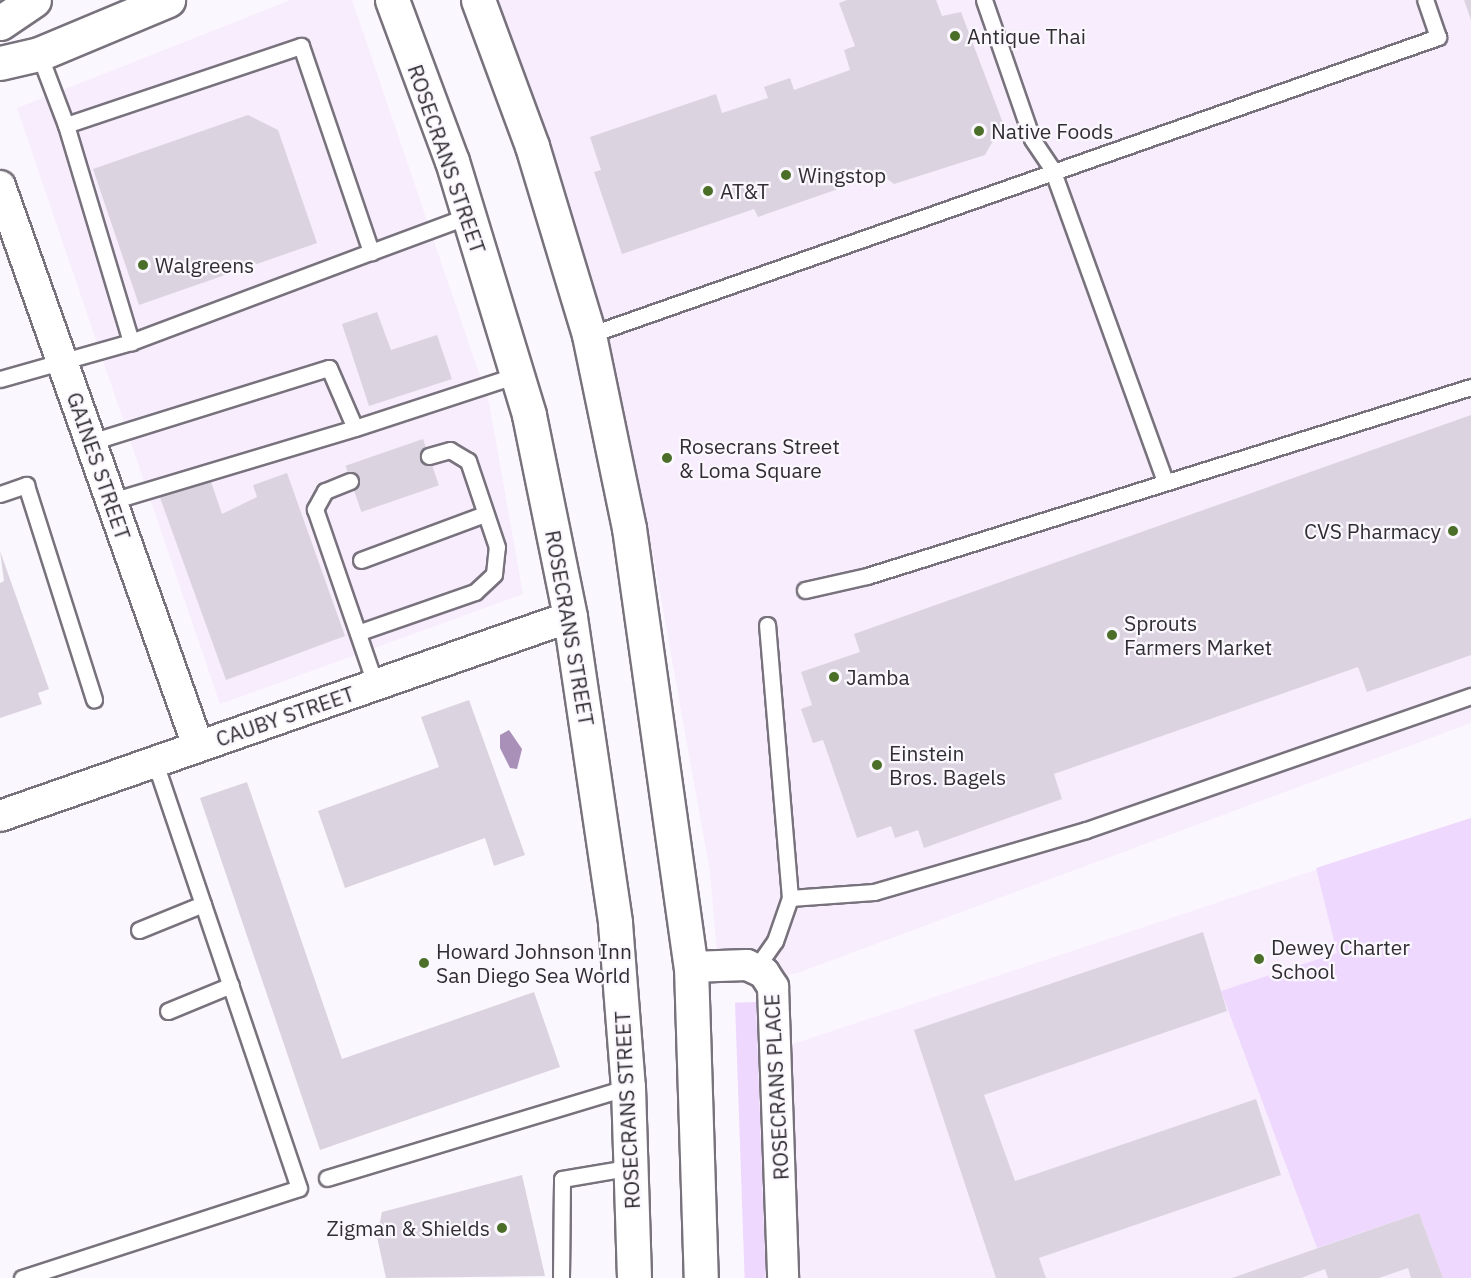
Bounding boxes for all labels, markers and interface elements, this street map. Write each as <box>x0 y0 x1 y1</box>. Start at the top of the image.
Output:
place label: Antique Thai <box>967 23 1086 49</box>
marker: Antique Thai <box>948 29 962 43</box>
street label: ROSECRANS STREET <box>403 61 491 257</box>
place label: Native Foods <box>991 118 1113 144</box>
marker: Native Foods <box>972 124 986 138</box>
place label: Wingstop <box>798 162 886 188</box>
marker: Wingstop <box>779 168 793 182</box>
place label: AT&T <box>720 178 769 204</box>
marker: AT&T <box>701 184 715 198</box>
place label: Walgreens <box>155 252 254 278</box>
marker: Walgreens <box>136 258 150 272</box>
street label: GAINES STREET <box>62 389 136 543</box>
place label: Rosecrans Street & Loma Square <box>679 433 840 483</box>
marker: Rosecrans Street & Loma Square <box>660 451 674 465</box>
place label: CVS Pharmacy <box>1304 518 1441 544</box>
marker: CVS Pharmacy <box>1446 524 1460 538</box>
street label: ROSECRANS STREET <box>540 528 600 728</box>
place label: Sprouts Farmers Market <box>1124 610 1272 660</box>
marker: Sprouts Farmers Market <box>1105 628 1119 642</box>
place label: Jamba <box>846 664 910 690</box>
marker: Jamba <box>827 670 841 684</box>
street label: CAUBY STREET <box>212 681 358 751</box>
place label: Einstein Bros. Bagels <box>889 740 1006 790</box>
marker: Einstein Bros. Bagels <box>870 758 884 772</box>
place label: Dewey Charter School <box>1271 934 1410 984</box>
place label: Howard Johnson Inn San Diego Sea World <box>436 938 632 988</box>
marker: Dewey Charter School <box>1252 952 1266 966</box>
marker: Howard Johnson Inn San Diego Sea World <box>417 956 431 970</box>
street label: ROSECRANS PLACE <box>759 993 793 1181</box>
street label: ROSECRANS STREET <box>609 1010 645 1210</box>
place label: Zigman & Shields <box>326 1215 490 1241</box>
marker: Zigman & Shields <box>495 1221 509 1235</box>

